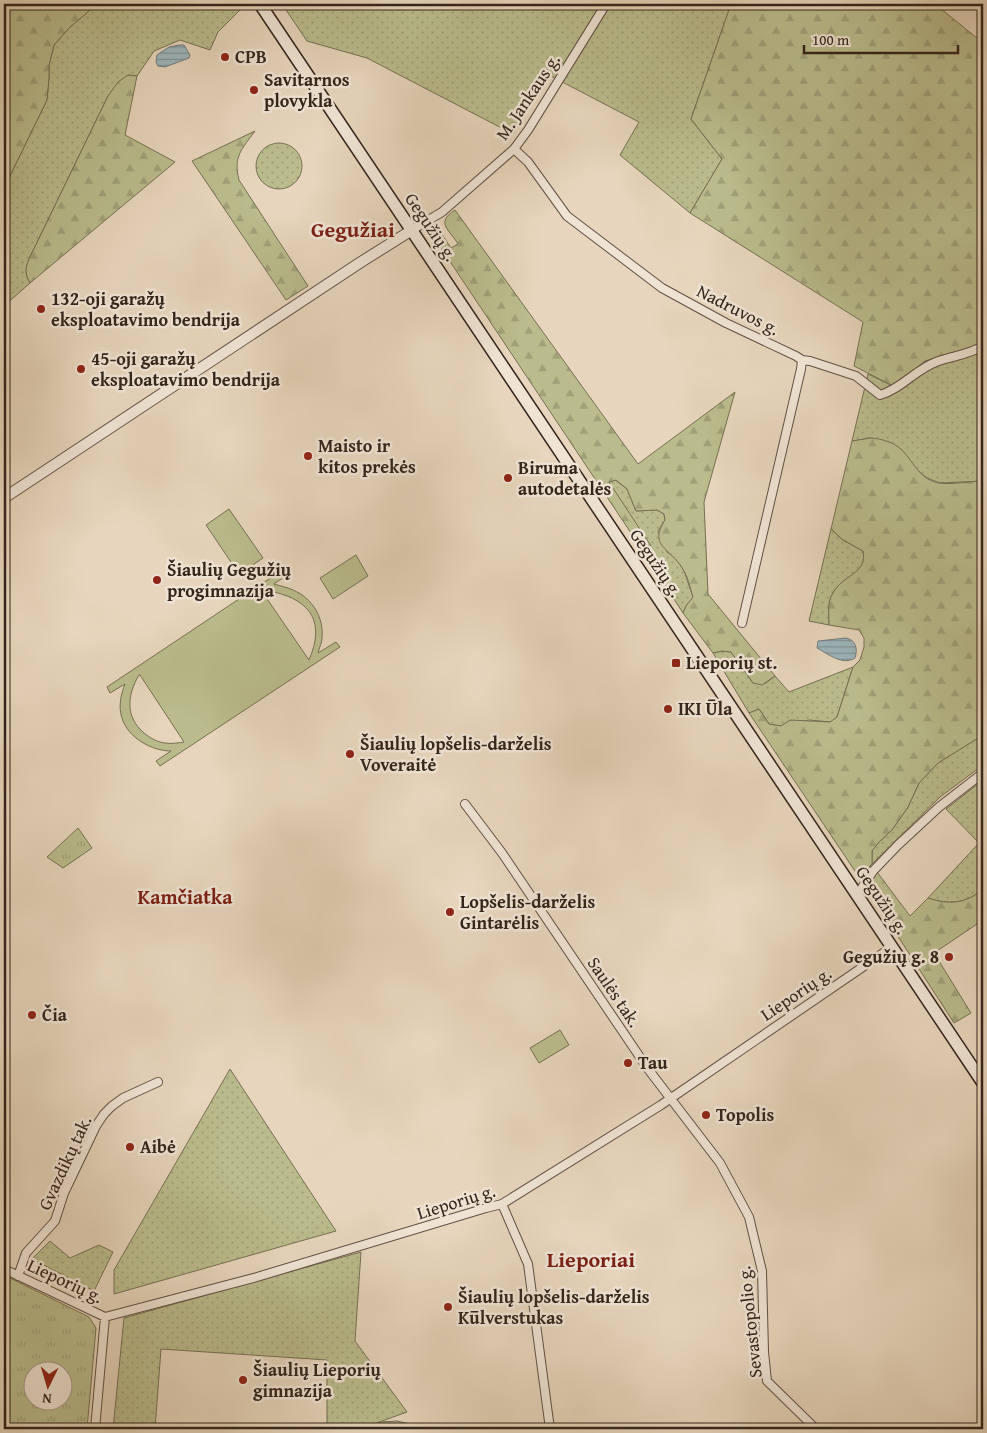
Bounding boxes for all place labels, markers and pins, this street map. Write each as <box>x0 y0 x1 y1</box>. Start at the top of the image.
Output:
place label: CPB <box>235 43 267 70</box>
marker: CPB <box>219 51 231 63</box>
place label: Savitarnos plovykla <box>264 66 350 114</box>
marker: Savitarnos plovykla <box>248 84 260 96</box>
place label: 132-oji garažų eksploatavimo bendrija <box>51 285 241 333</box>
marker: 132-oji garažų eksploatavimo bendrija <box>35 303 47 315</box>
place label: 45-oji garažų eksploatavimo bendrija <box>91 345 281 393</box>
marker: 45-oji garažų eksploatavimo bendrija <box>75 363 87 375</box>
place label: Maisto ir kitos prekės <box>318 432 416 480</box>
marker: Maisto ir kitos prekės <box>302 450 314 462</box>
place label: Biruma autodetalės <box>518 454 612 502</box>
marker: Biruma autodetalės <box>502 472 514 484</box>
place label: Šiaulių Gegužių progimnazija <box>167 556 292 604</box>
marker: Šiaulių Gegužių progimnazija <box>151 574 163 586</box>
place label: Lieporių st. <box>686 649 777 676</box>
marker: Lieporių st. <box>670 657 682 669</box>
place label: IKI Ūla <box>678 695 733 722</box>
marker: IKI Ūla <box>662 703 674 715</box>
place label: Šiaulių lopšelis-darželis Voveraitė <box>360 730 552 778</box>
marker: Šiaulių lopšelis-darželis Voveraitė <box>344 748 356 760</box>
place label: Lopšelis-darželis Gintarėlis <box>460 888 596 936</box>
marker: Lopšelis-darželis Gintarėlis <box>444 906 456 918</box>
place label: Gegužių g. 8 <box>843 943 939 970</box>
marker: Gegužių g. 8 <box>943 951 955 963</box>
place label: Čia <box>42 1001 68 1028</box>
marker: Čia <box>26 1009 38 1021</box>
place label: Tau <box>638 1049 668 1076</box>
marker: Tau <box>622 1057 634 1069</box>
place label: Topolis <box>716 1101 774 1128</box>
marker: Topolis <box>700 1109 712 1121</box>
place label: Aibė <box>140 1133 176 1160</box>
marker: Aibė <box>124 1141 136 1153</box>
place label: Šiaulių lopšelis-darželis Kūlverstukas <box>458 1283 650 1331</box>
marker: Šiaulių lopšelis-darželis Kūlverstukas <box>442 1301 454 1313</box>
place label: Šiaulių Lieporių gimnazija <box>253 1356 381 1404</box>
marker: Šiaulių Lieporių gimnazija <box>237 1374 249 1386</box>

